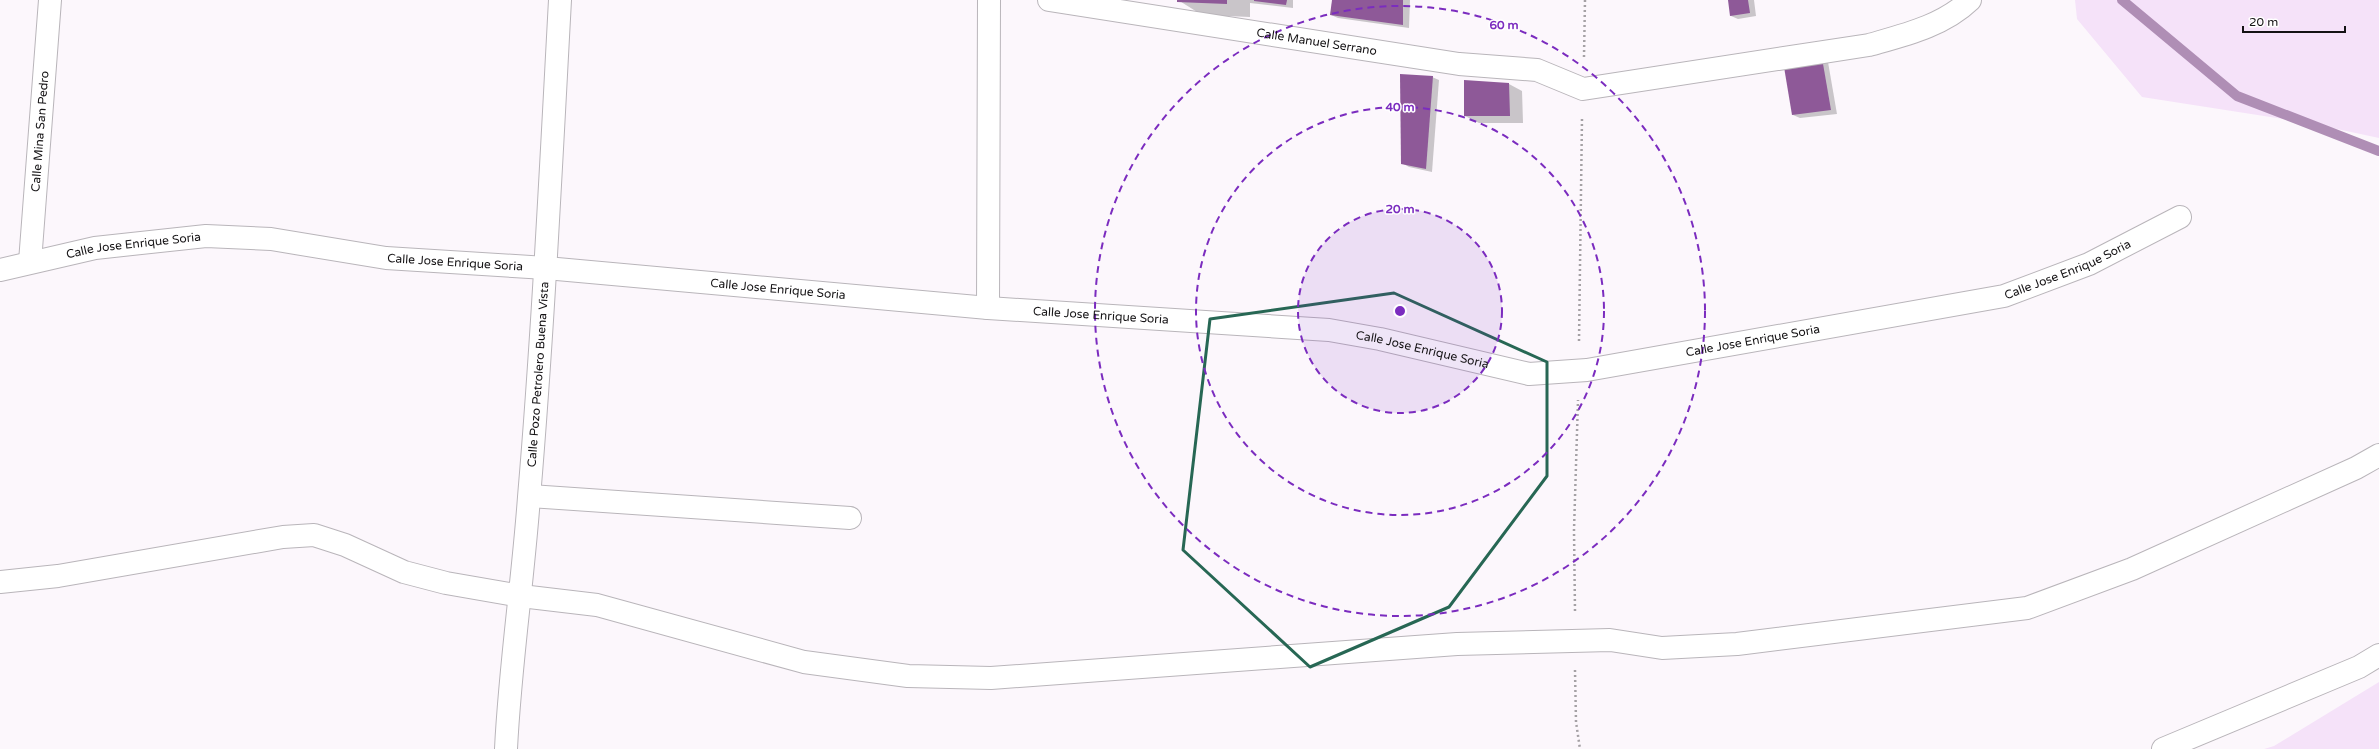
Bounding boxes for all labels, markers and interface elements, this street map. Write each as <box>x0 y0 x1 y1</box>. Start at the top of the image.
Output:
scale bar <box>2243 8 2345 34</box>
text: 20 m <box>2249 15 2278 29</box>
text: 60 m <box>1489 18 1519 32</box>
street label: Calle Manuel Serrano <box>1256 25 1378 58</box>
street label: Calle Mina San Pedro <box>28 70 52 192</box>
text: 40 m <box>1385 100 1415 114</box>
text: 20 m <box>1385 202 1415 216</box>
street label: Calle Jose Enrique Soria <box>65 230 202 261</box>
street label: Calle Jose Enrique Soria <box>2002 237 2133 302</box>
street label: Calle Jose Enrique Soria <box>387 251 523 274</box>
street label: Calle Jose Enrique Soria <box>710 276 846 302</box>
street label: Calle Pozo Petrolero Buena Vista <box>524 281 551 468</box>
street label: Calle Jose Enrique Soria <box>1033 304 1169 327</box>
centre of rings <box>1393 304 1407 318</box>
street label: Calle Jose Enrique Soria <box>1685 322 1821 359</box>
street label: Calle Jose Enrique Soria <box>1355 328 1490 371</box>

